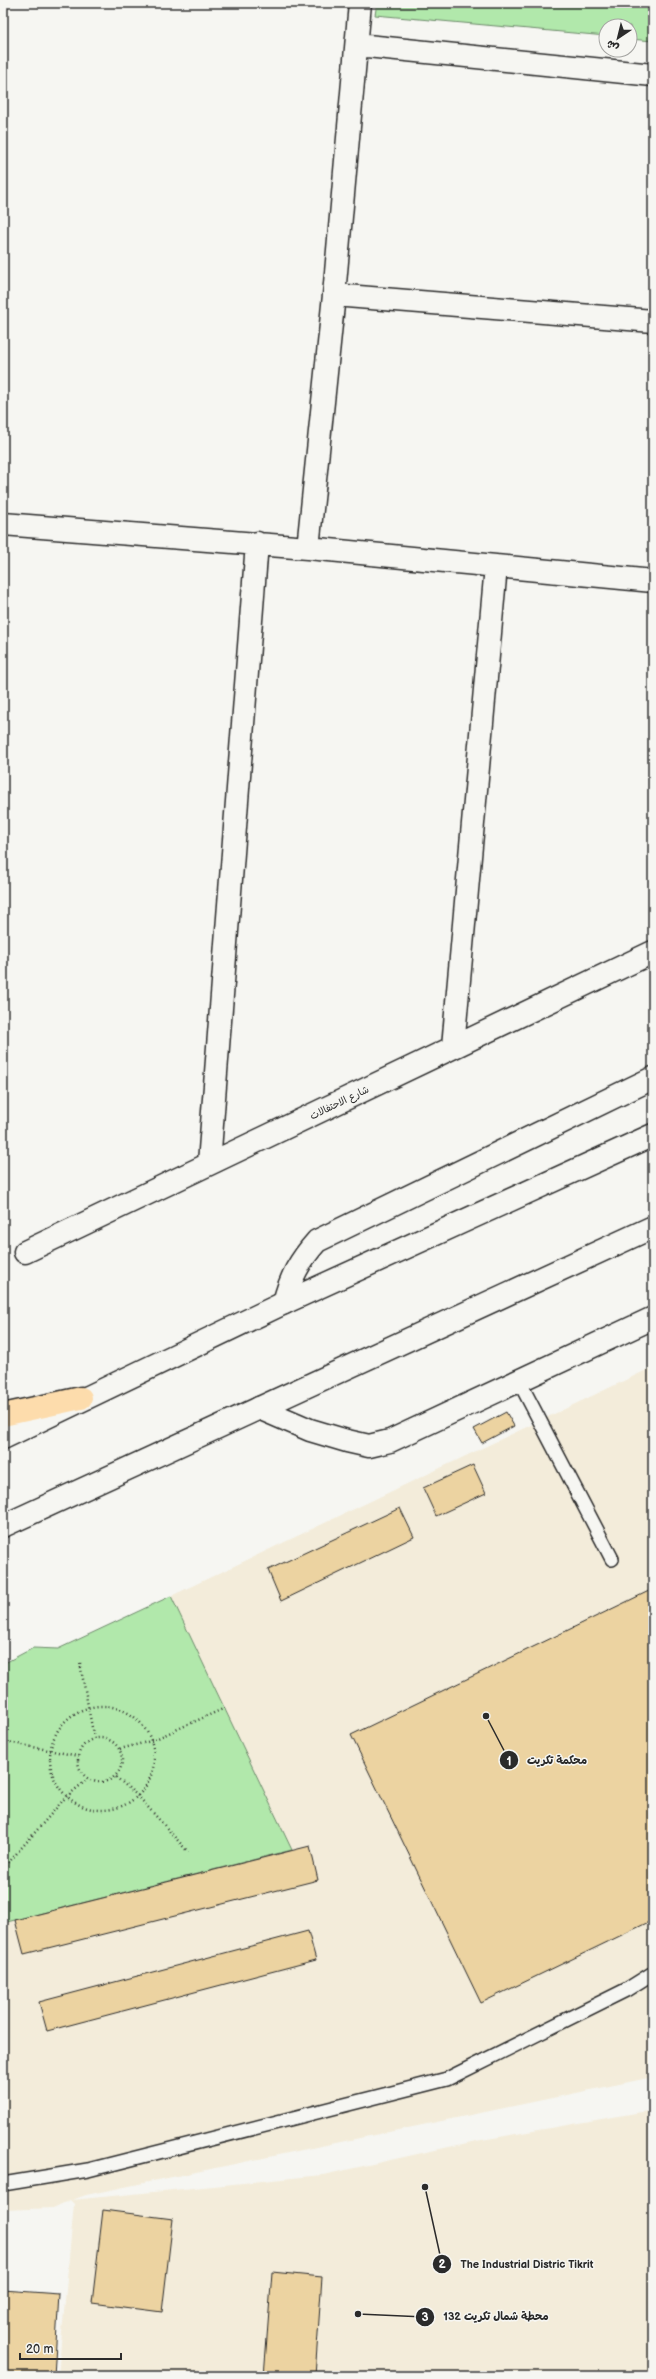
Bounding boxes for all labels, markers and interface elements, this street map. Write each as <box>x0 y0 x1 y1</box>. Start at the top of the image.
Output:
north arrow <box>598 18 638 58</box>
text: ش <box>604 37 621 55</box>
street label: شارع الاحتفالات <box>308 1083 372 1123</box>
callout: محكمة تكريت <box>499 1749 595 1772</box>
text: 1 <box>506 1754 512 1769</box>
text: محكمة تكريت <box>527 1754 587 1767</box>
callout: The Industrial Distric Tikrit <box>432 2252 601 2275</box>
text: 2 <box>438 2257 446 2272</box>
text: The Industrial Distric Tikrit <box>461 2258 594 2271</box>
callout: محطة شمال تكريت 132 <box>415 2305 556 2328</box>
text: 3 <box>421 2310 429 2325</box>
text: محطة شمال تكريت 132 <box>443 2310 549 2323</box>
scale bar <box>20 2335 121 2361</box>
text: 20 m <box>26 2342 53 2357</box>

